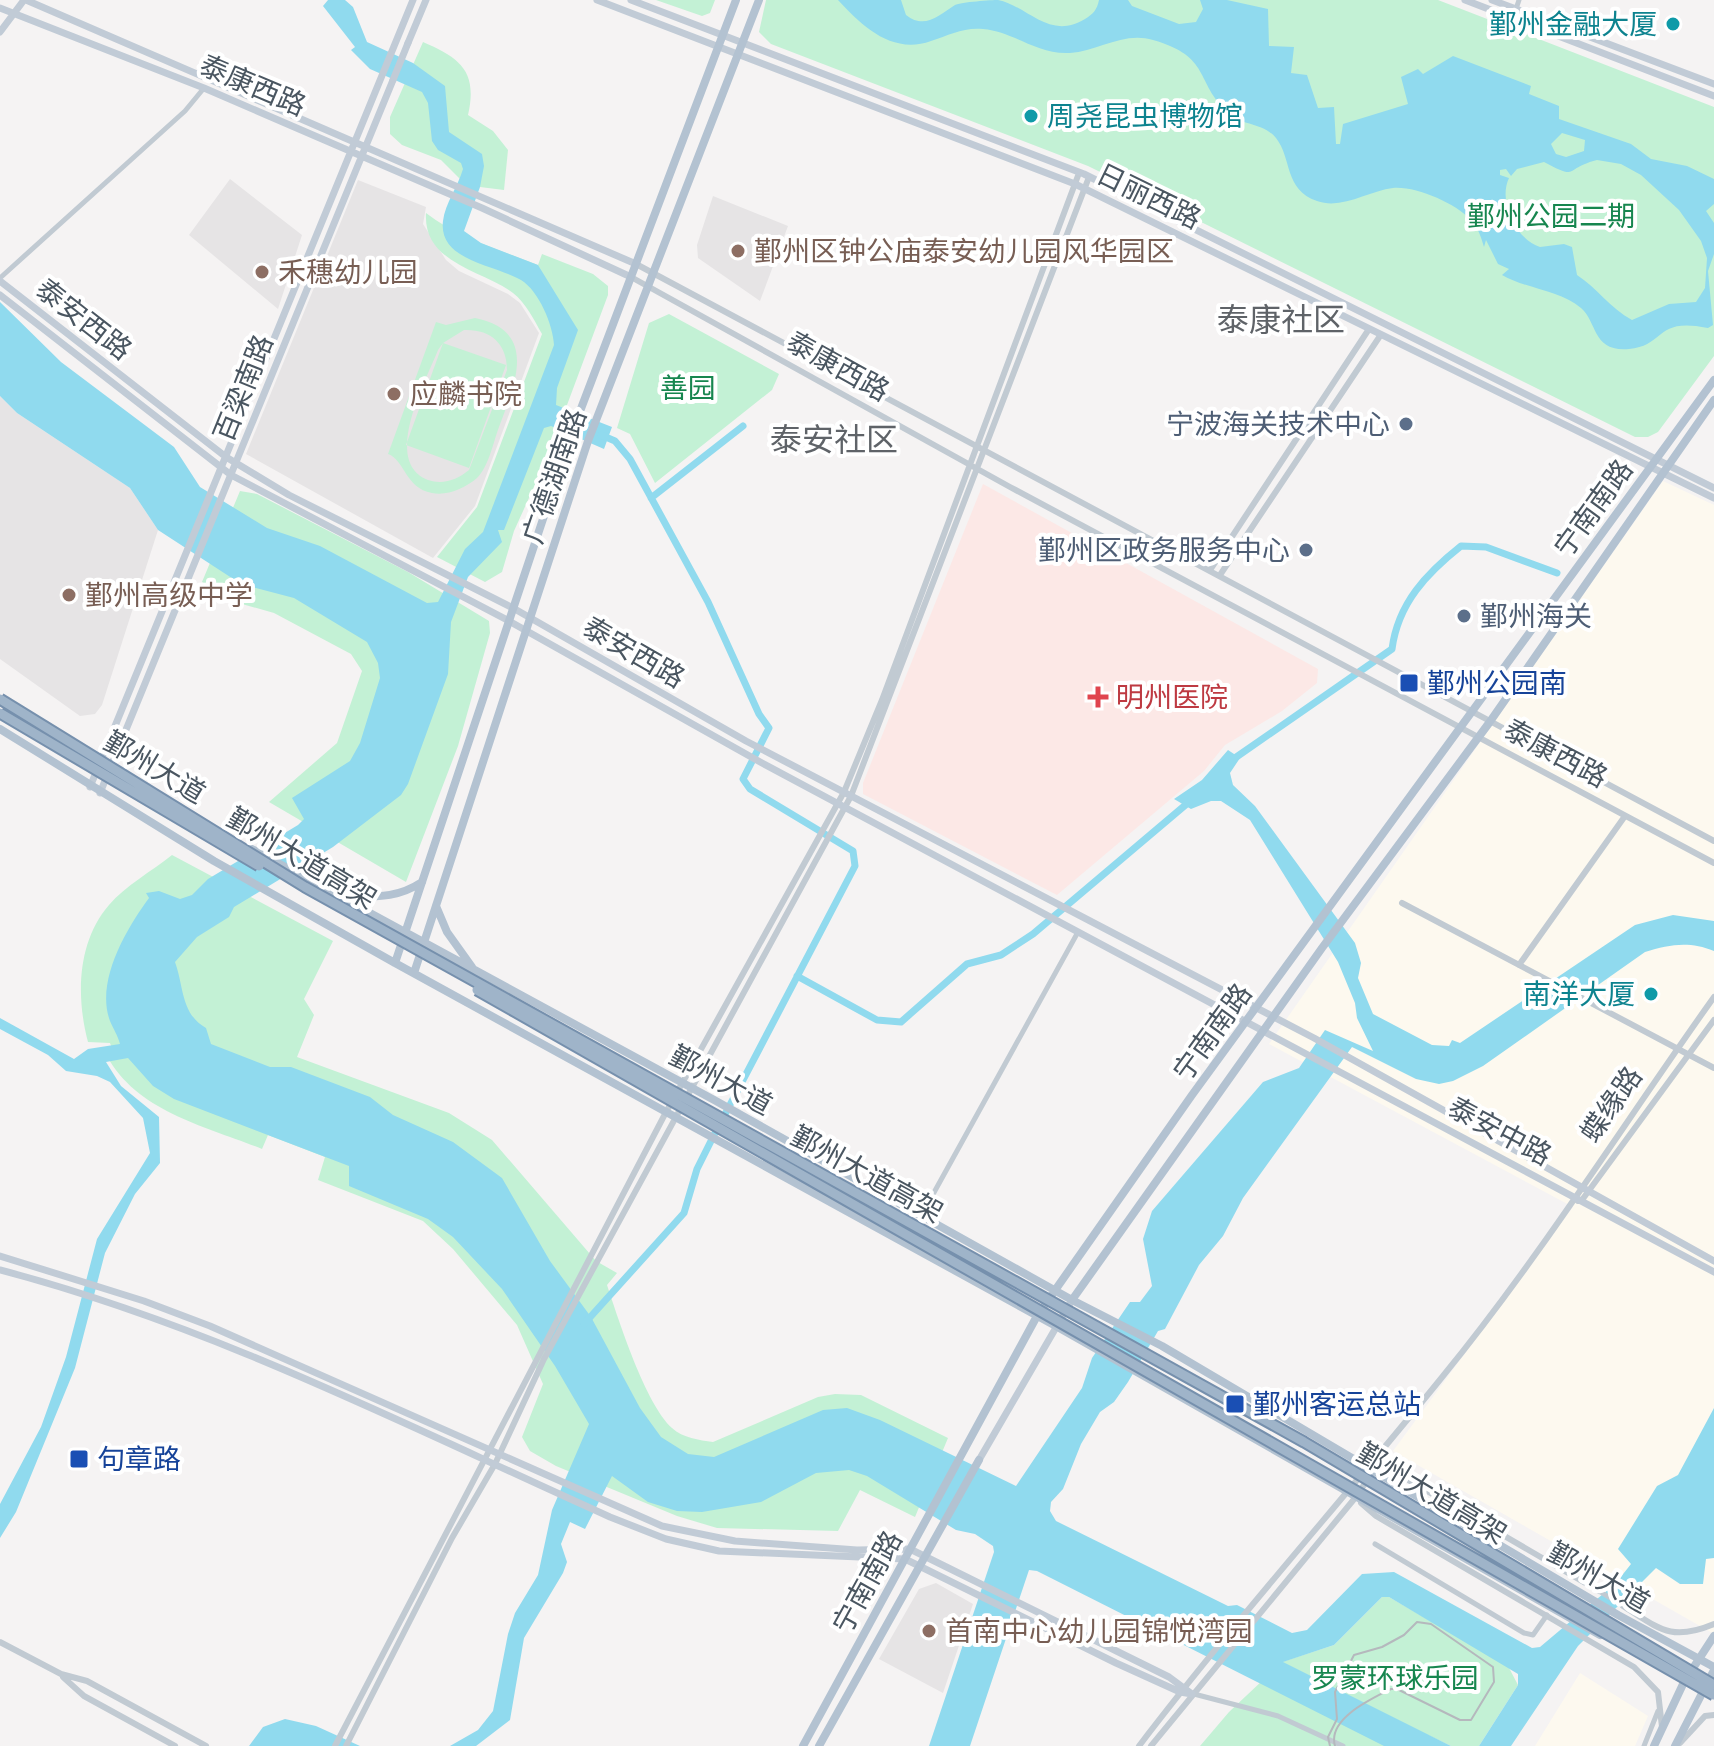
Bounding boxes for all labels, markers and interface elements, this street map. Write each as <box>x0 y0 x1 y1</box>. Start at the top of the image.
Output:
place label: 鄞州金融大厦 <box>1489 9 1657 40</box>
marker: 鄞州金融大厦 <box>1664 15 1682 33</box>
street label: 泰康西路 <box>195 49 310 122</box>
place label: 周尧昆虫博物馆 <box>1047 101 1243 132</box>
marker: 周尧昆虫博物馆 <box>1022 107 1040 125</box>
street label: 日丽西路 <box>1092 158 1206 235</box>
park label: 鄞州公园二期 <box>1467 201 1635 232</box>
place label: 鄞州区钟公庙泰安幼儿园风华园区 <box>754 236 1174 267</box>
marker: 鄞州区钟公庙泰安幼儿园风华园区 <box>729 242 747 260</box>
place label: 禾穗幼儿园 <box>278 257 418 288</box>
marker: 禾穗幼儿园 <box>253 263 271 281</box>
street label: 泰安西路 <box>30 273 137 366</box>
district label: 泰康社区 <box>1217 302 1345 338</box>
street label: 泰康西路 <box>781 326 894 407</box>
street label: 百梁南路 <box>208 330 279 446</box>
park label: 善园 <box>660 373 716 404</box>
place label: 应麟书院 <box>410 379 522 410</box>
marker: 应麟书院 <box>385 385 403 403</box>
street label: 广德湖南路 <box>517 405 592 547</box>
place label: 宁波海关技术中心 <box>1166 409 1390 440</box>
marker: 宁波海关技术中心 <box>1397 415 1415 433</box>
district label: 泰安社区 <box>770 422 898 458</box>
street label: 宁南南路 <box>1548 454 1639 563</box>
place label: 鄞州区政务服务中心 <box>1038 535 1290 566</box>
marker: 鄞州区政务服务中心 <box>1297 541 1315 559</box>
place label: 鄞州高级中学 <box>85 580 253 611</box>
marker: 鄞州高级中学 <box>60 586 78 604</box>
place label: 鄞州海关 <box>1480 601 1592 632</box>
marker: 鄞州海关 <box>1455 607 1473 625</box>
street label: 泰安西路 <box>577 611 690 694</box>
place label: 鄞州公园南 <box>1427 668 1567 699</box>
marker: 鄞州公园南 <box>1398 672 1420 694</box>
place label: 明州医院 <box>1116 682 1228 713</box>
marker: 明州医院 <box>1087 686 1109 708</box>
street label: 泰康西路 <box>1499 713 1612 793</box>
street label: 鄞州大道 <box>99 725 211 810</box>
street label: 鄞州大道高架 <box>222 802 382 915</box>
street label: 宁南南路 <box>1167 978 1258 1087</box>
place label: 南洋大厦 <box>1523 979 1635 1010</box>
marker: 南洋大厦 <box>1642 985 1660 1003</box>
street label: 鄞州大道 <box>664 1040 777 1121</box>
street label: 蝶缘路 <box>1575 1061 1648 1148</box>
street label: 泰安中路 <box>1443 1091 1556 1171</box>
street label: 鄞州大道高架 <box>786 1120 948 1229</box>
place label: 鄞州客运总站 <box>1253 1389 1421 1420</box>
marker: 鄞州客运总站 <box>1224 1393 1246 1415</box>
street label: 鄞州大道高架 <box>1352 1437 1512 1550</box>
place label: 句章路 <box>97 1444 181 1475</box>
marker: 句章路 <box>68 1448 90 1470</box>
street label: 宁南南路 <box>827 1526 908 1639</box>
street label: 鄞州大道 <box>1542 1536 1655 1619</box>
place label: 首南中心幼儿园锦悦湾园 <box>945 1616 1253 1647</box>
marker: 首南中心幼儿园锦悦湾园 <box>920 1622 938 1640</box>
park label: 罗蒙环球乐园 <box>1311 1663 1479 1694</box>

